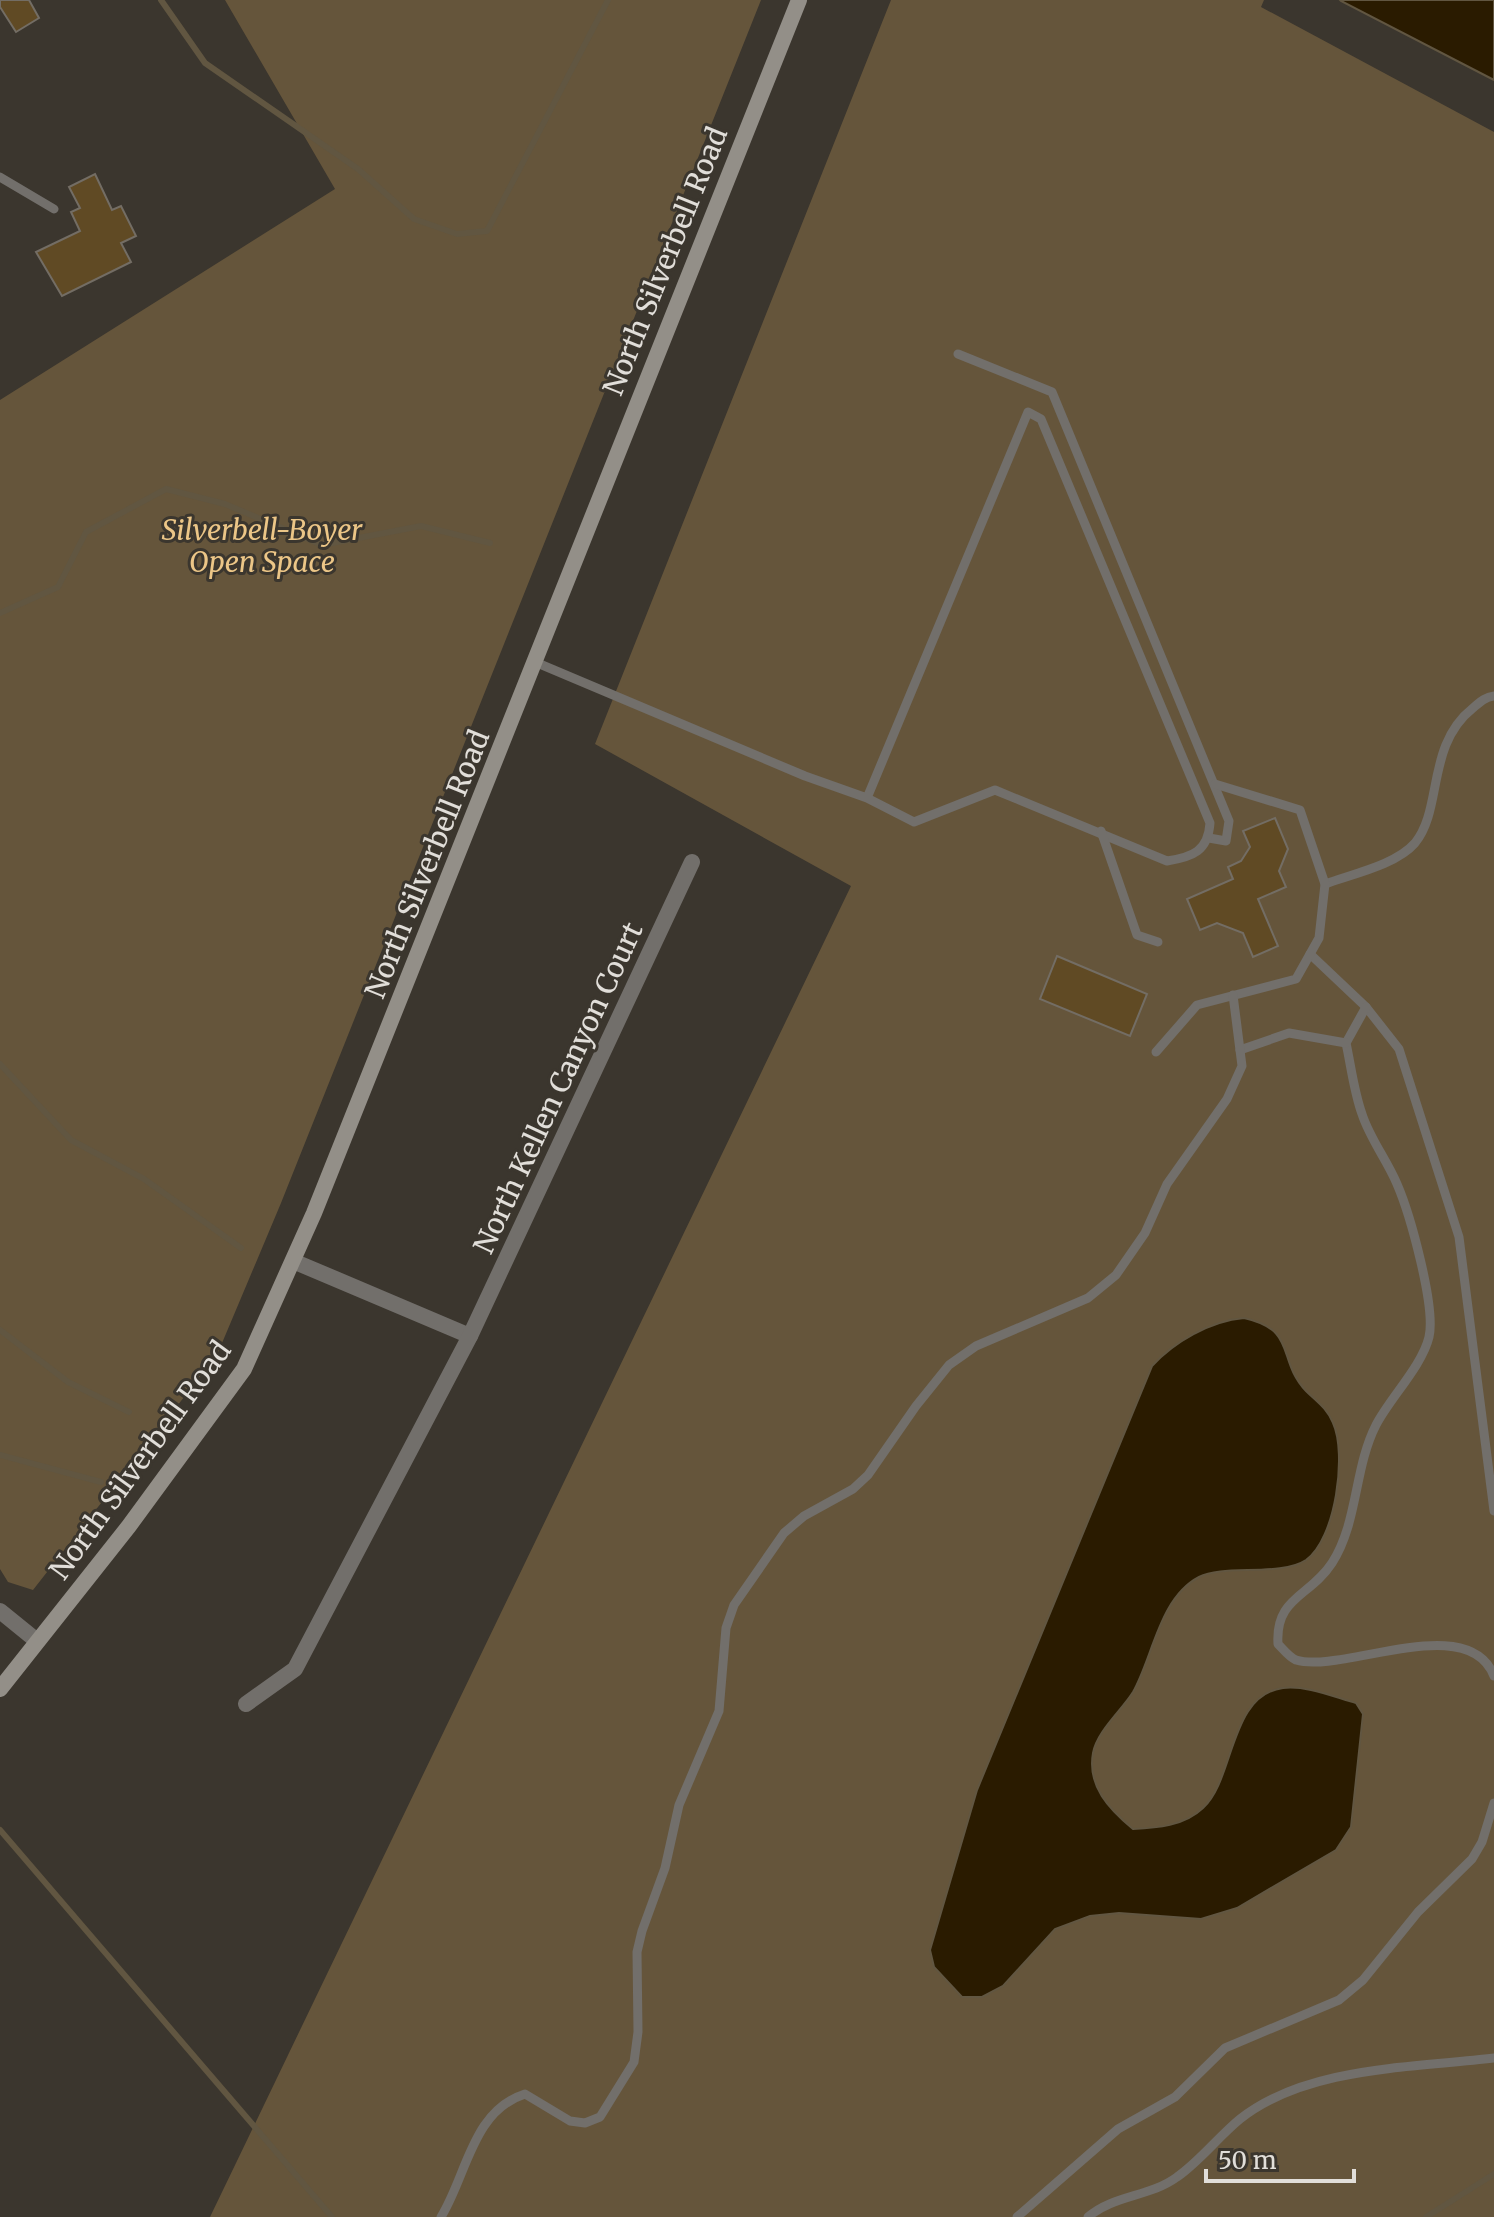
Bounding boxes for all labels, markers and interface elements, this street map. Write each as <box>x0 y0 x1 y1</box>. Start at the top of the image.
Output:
street label: North Silverbell Road <box>595 121 735 400</box>
park label: Silverbell-Boyer Open Space <box>162 512 363 580</box>
street label: North Silverbell Road <box>357 724 497 1003</box>
street label: North Kellen Canyon Court <box>465 917 651 1259</box>
street label: North Silverbell Road <box>41 1334 239 1586</box>
scale bar <box>1206 2133 1354 2183</box>
text: 50 m <box>1218 2145 1277 2176</box>

